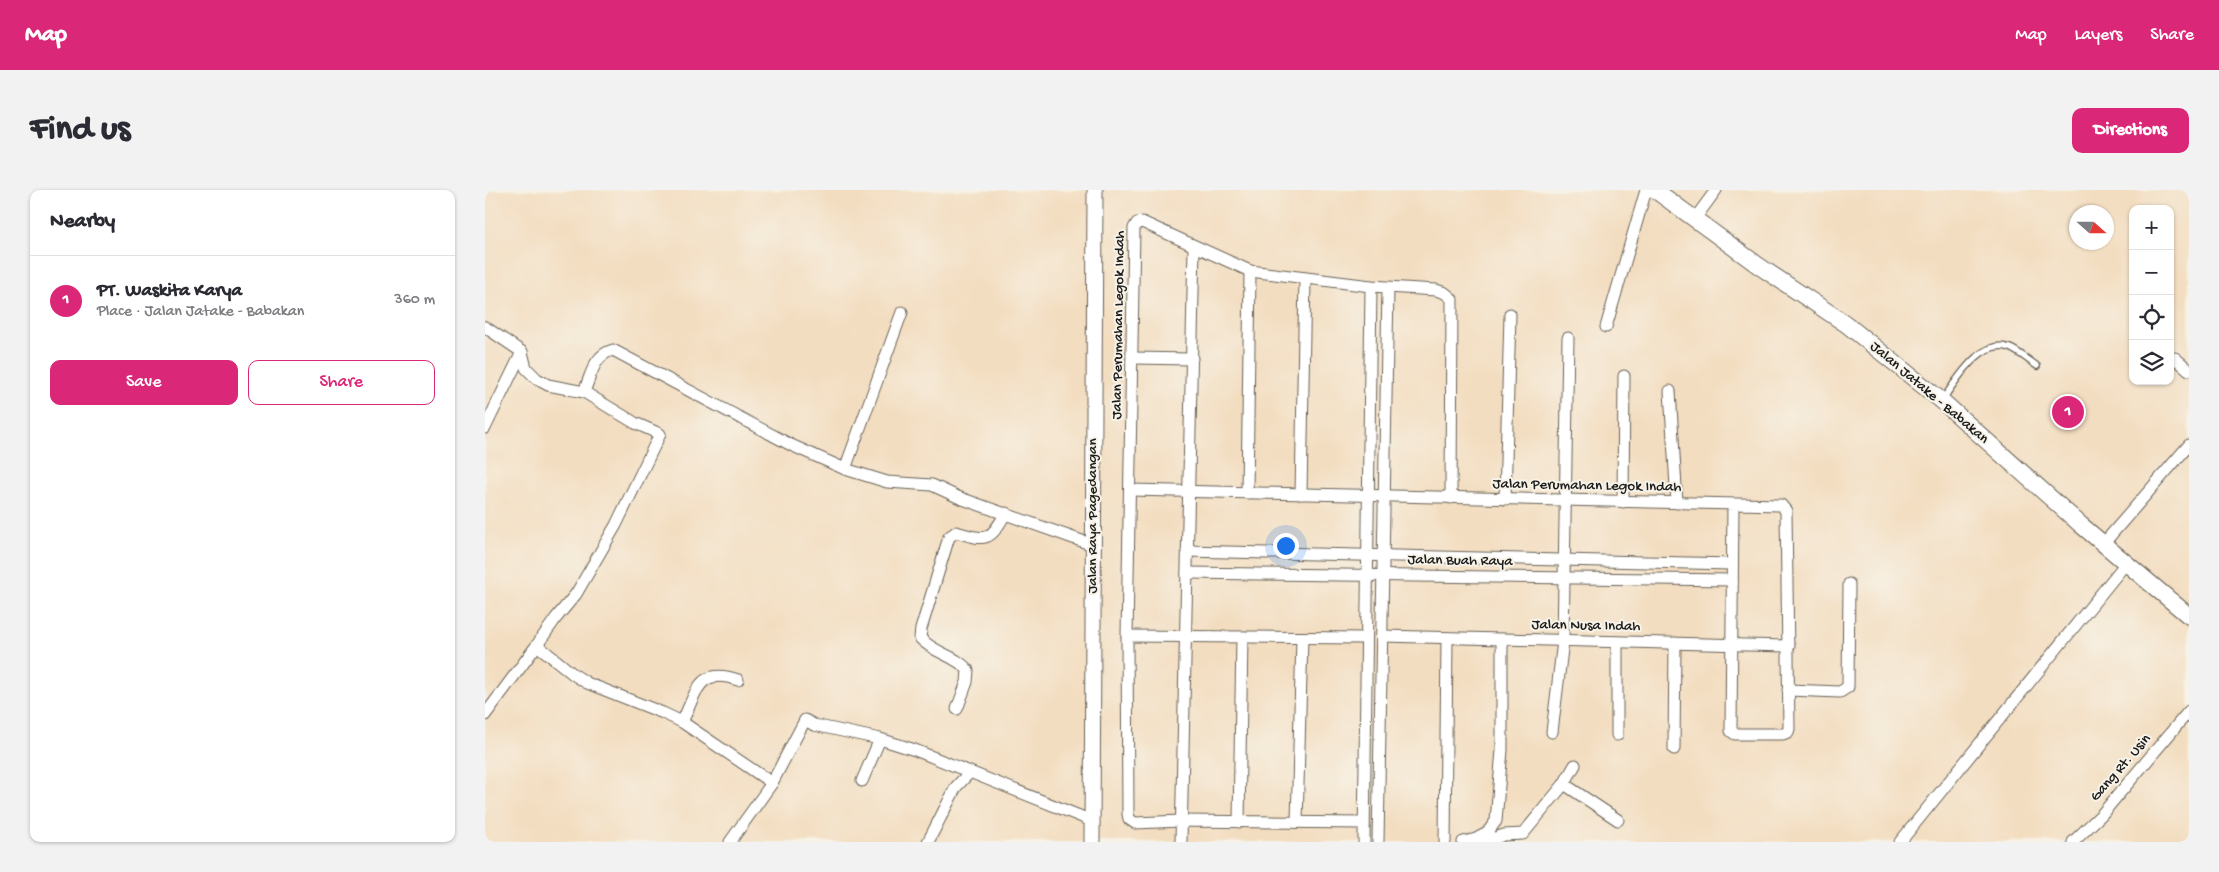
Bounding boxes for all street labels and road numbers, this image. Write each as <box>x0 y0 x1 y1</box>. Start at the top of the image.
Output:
street label: Jalan Perumahan Legok Indah <box>1108 231 1130 419</box>
street label: Jalan Jatake - Babakan <box>1866 338 1992 448</box>
street label: Jalan Raya Pagedangan <box>1084 438 1102 594</box>
street label: Jalan Perumahan Legok Indah <box>1493 475 1681 497</box>
street label: Jalan Buah Raya <box>1407 551 1513 571</box>
street label: Jalan Nusa Indah <box>1531 616 1641 636</box>
street label: Gang Rt. Usin <box>2087 730 2155 806</box>

